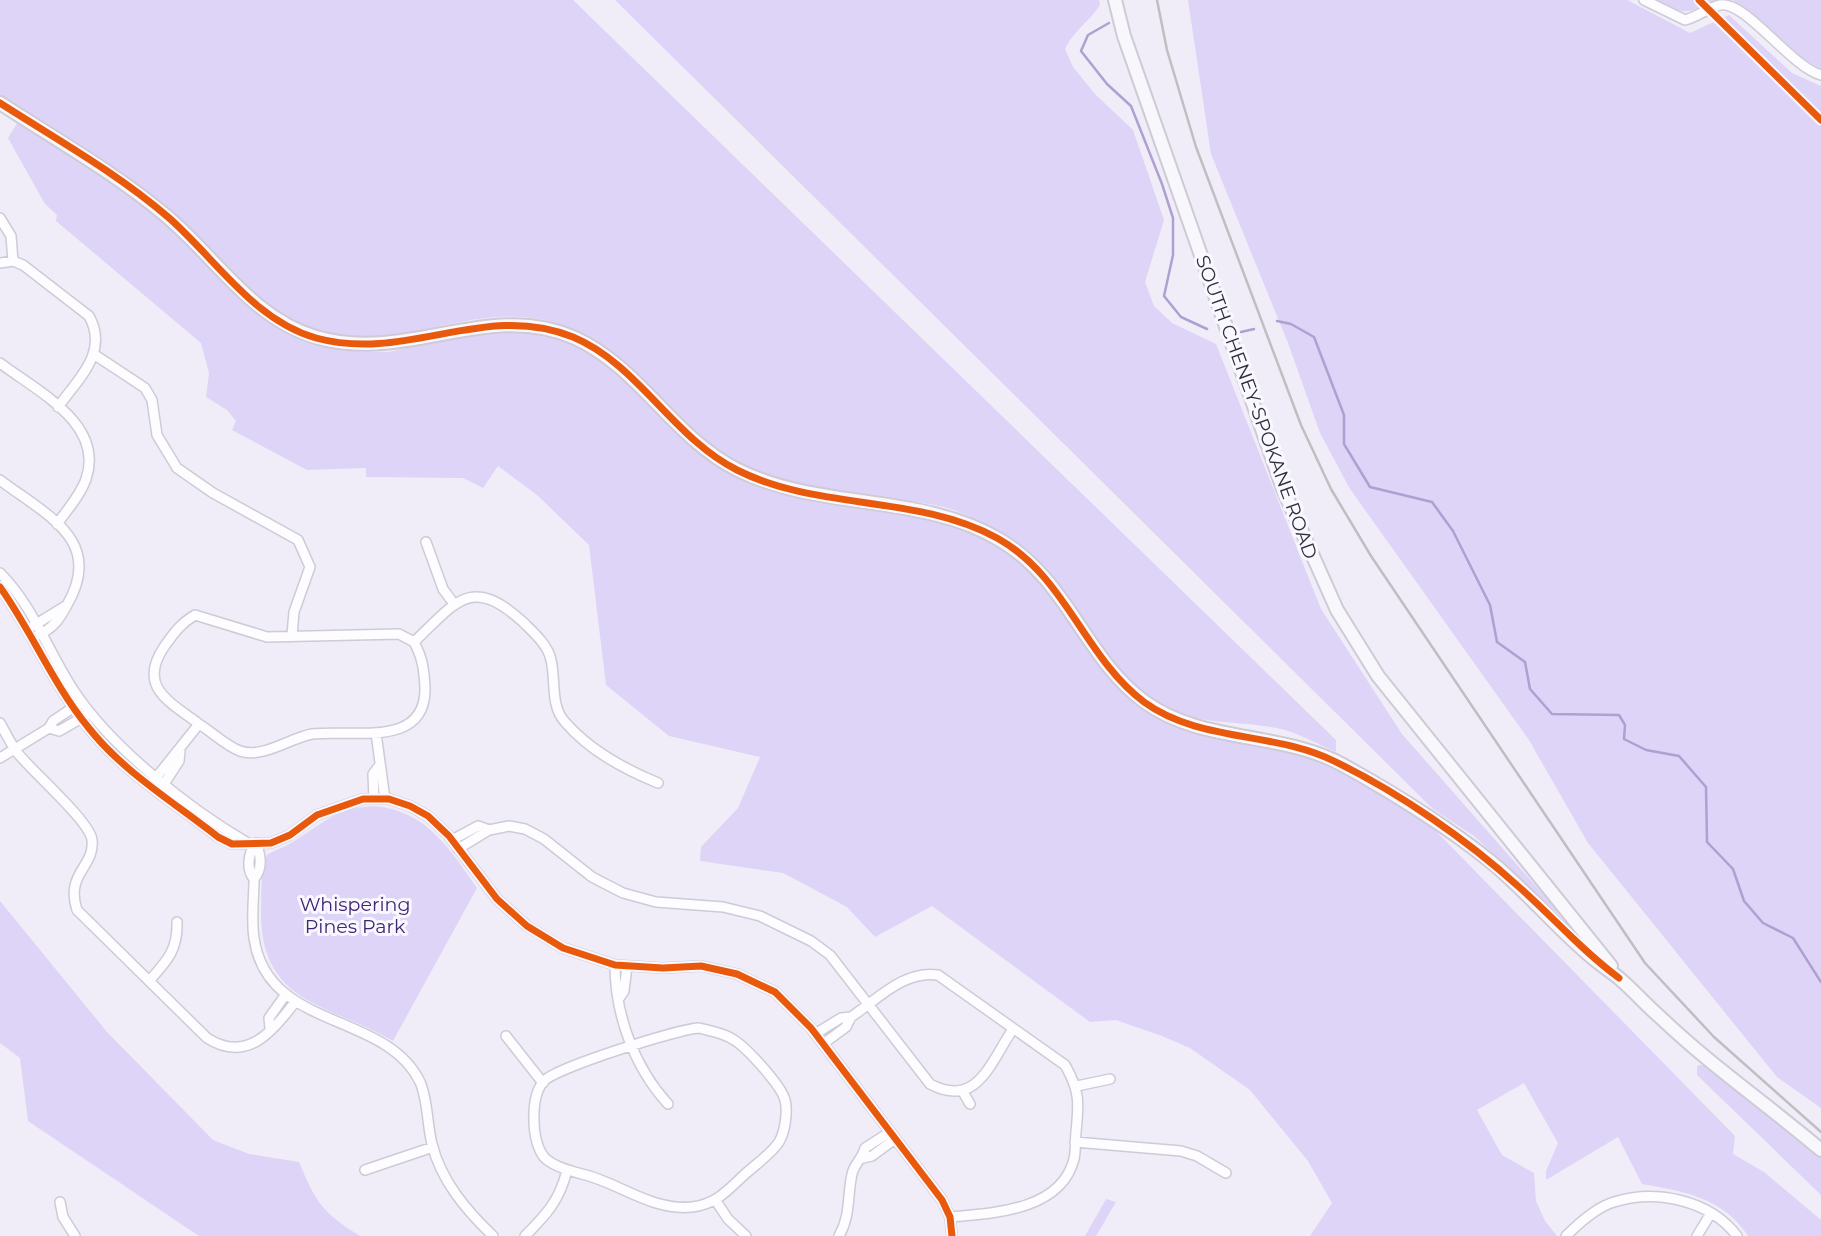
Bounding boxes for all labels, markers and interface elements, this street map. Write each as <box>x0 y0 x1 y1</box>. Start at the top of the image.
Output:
street label: SOUTH CHENEY-SPOKANE ROAD <box>1191 252 1322 562</box>
park label: Whispering Pines Park <box>300 893 410 938</box>

